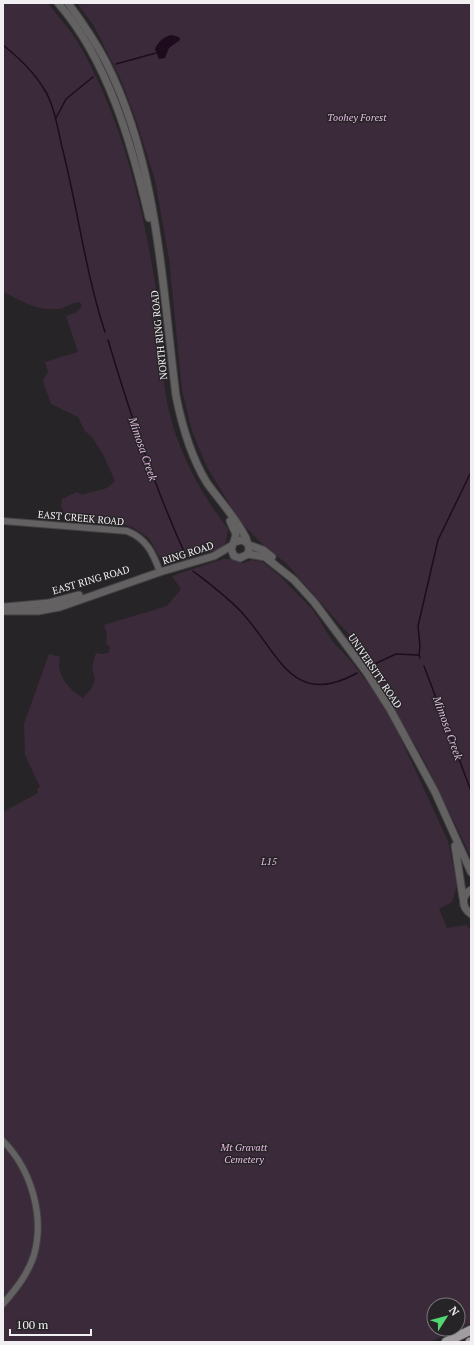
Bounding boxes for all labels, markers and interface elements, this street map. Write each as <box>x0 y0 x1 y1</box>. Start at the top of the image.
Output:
park label: Toohey Forest <box>327 111 387 124</box>
street label: NORTH RING ROAD <box>148 290 170 380</box>
water label: Mimosa Creek <box>125 414 161 483</box>
street label: EAST CREEK ROAD <box>37 508 125 528</box>
street label: RING ROAD <box>161 539 215 567</box>
street label: EAST RING ROAD <box>51 563 131 597</box>
street label: UNIVERSITY ROAD <box>345 631 405 711</box>
water label: Mimosa Creek <box>430 693 466 762</box>
park label: L15 <box>260 855 278 868</box>
park label: Mt Gravatt Cemetery <box>220 1141 268 1166</box>
north arrow <box>426 1297 466 1337</box>
text: N <box>446 1304 463 1319</box>
scale bar <box>10 1311 91 1337</box>
text: 100 m <box>16 1317 49 1332</box>

